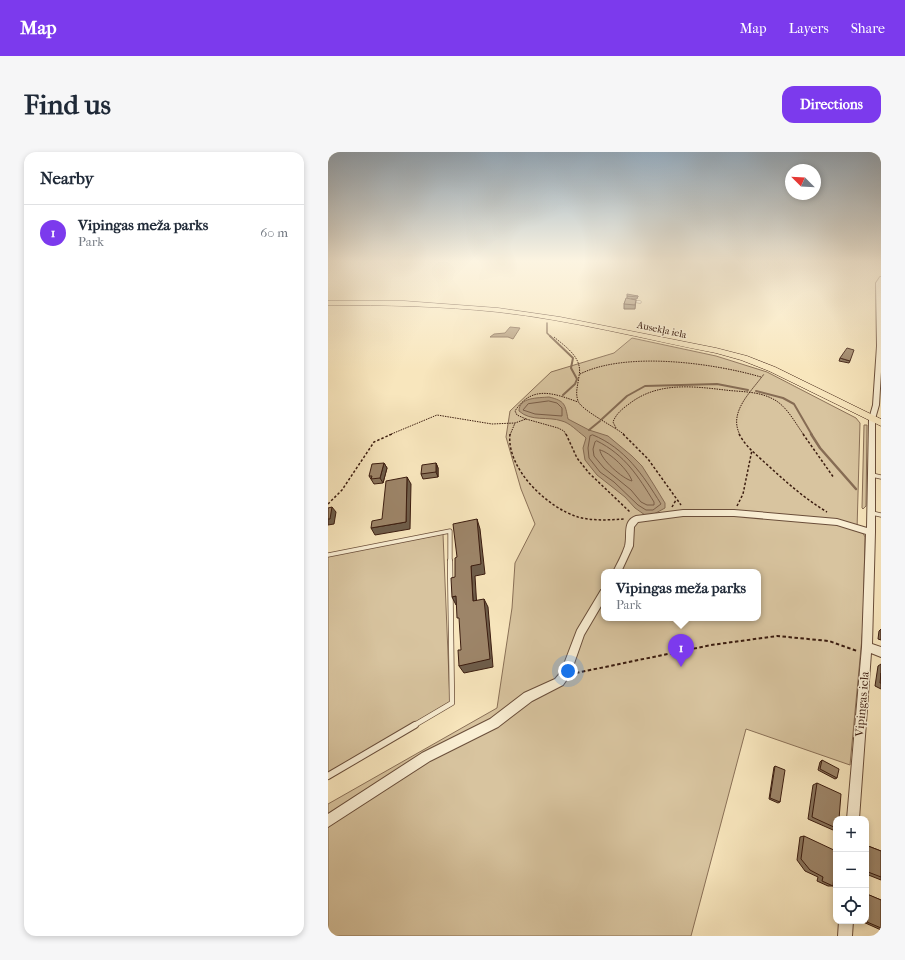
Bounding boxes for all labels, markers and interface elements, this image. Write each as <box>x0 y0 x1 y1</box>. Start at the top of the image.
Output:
text: Map <box>20 17 56 39</box>
text: Map <box>740 20 767 37</box>
text: Layers <box>789 20 829 37</box>
text: Share <box>851 20 885 37</box>
button: Directions <box>782 86 881 123</box>
text: Find us <box>24 88 111 121</box>
north arrow <box>785 164 821 200</box>
text: Nearby <box>40 168 94 188</box>
text: Vipingas meža parks <box>78 216 208 234</box>
text: 1 <box>51 225 55 240</box>
text: 60 m <box>260 225 288 240</box>
text: Park <box>78 234 104 249</box>
street label: Ausekļa iela <box>635 319 688 341</box>
popup <box>601 569 761 621</box>
text: Vipingas meža parks <box>616 579 746 597</box>
text: Park <box>616 597 642 612</box>
pin: 1 <box>668 634 694 667</box>
your location <box>558 661 578 681</box>
street label: Vipingas iela <box>852 670 872 738</box>
map controls <box>833 816 869 924</box>
button: + <box>833 816 869 852</box>
button: − <box>833 852 869 888</box>
button: locate <box>833 888 869 924</box>

